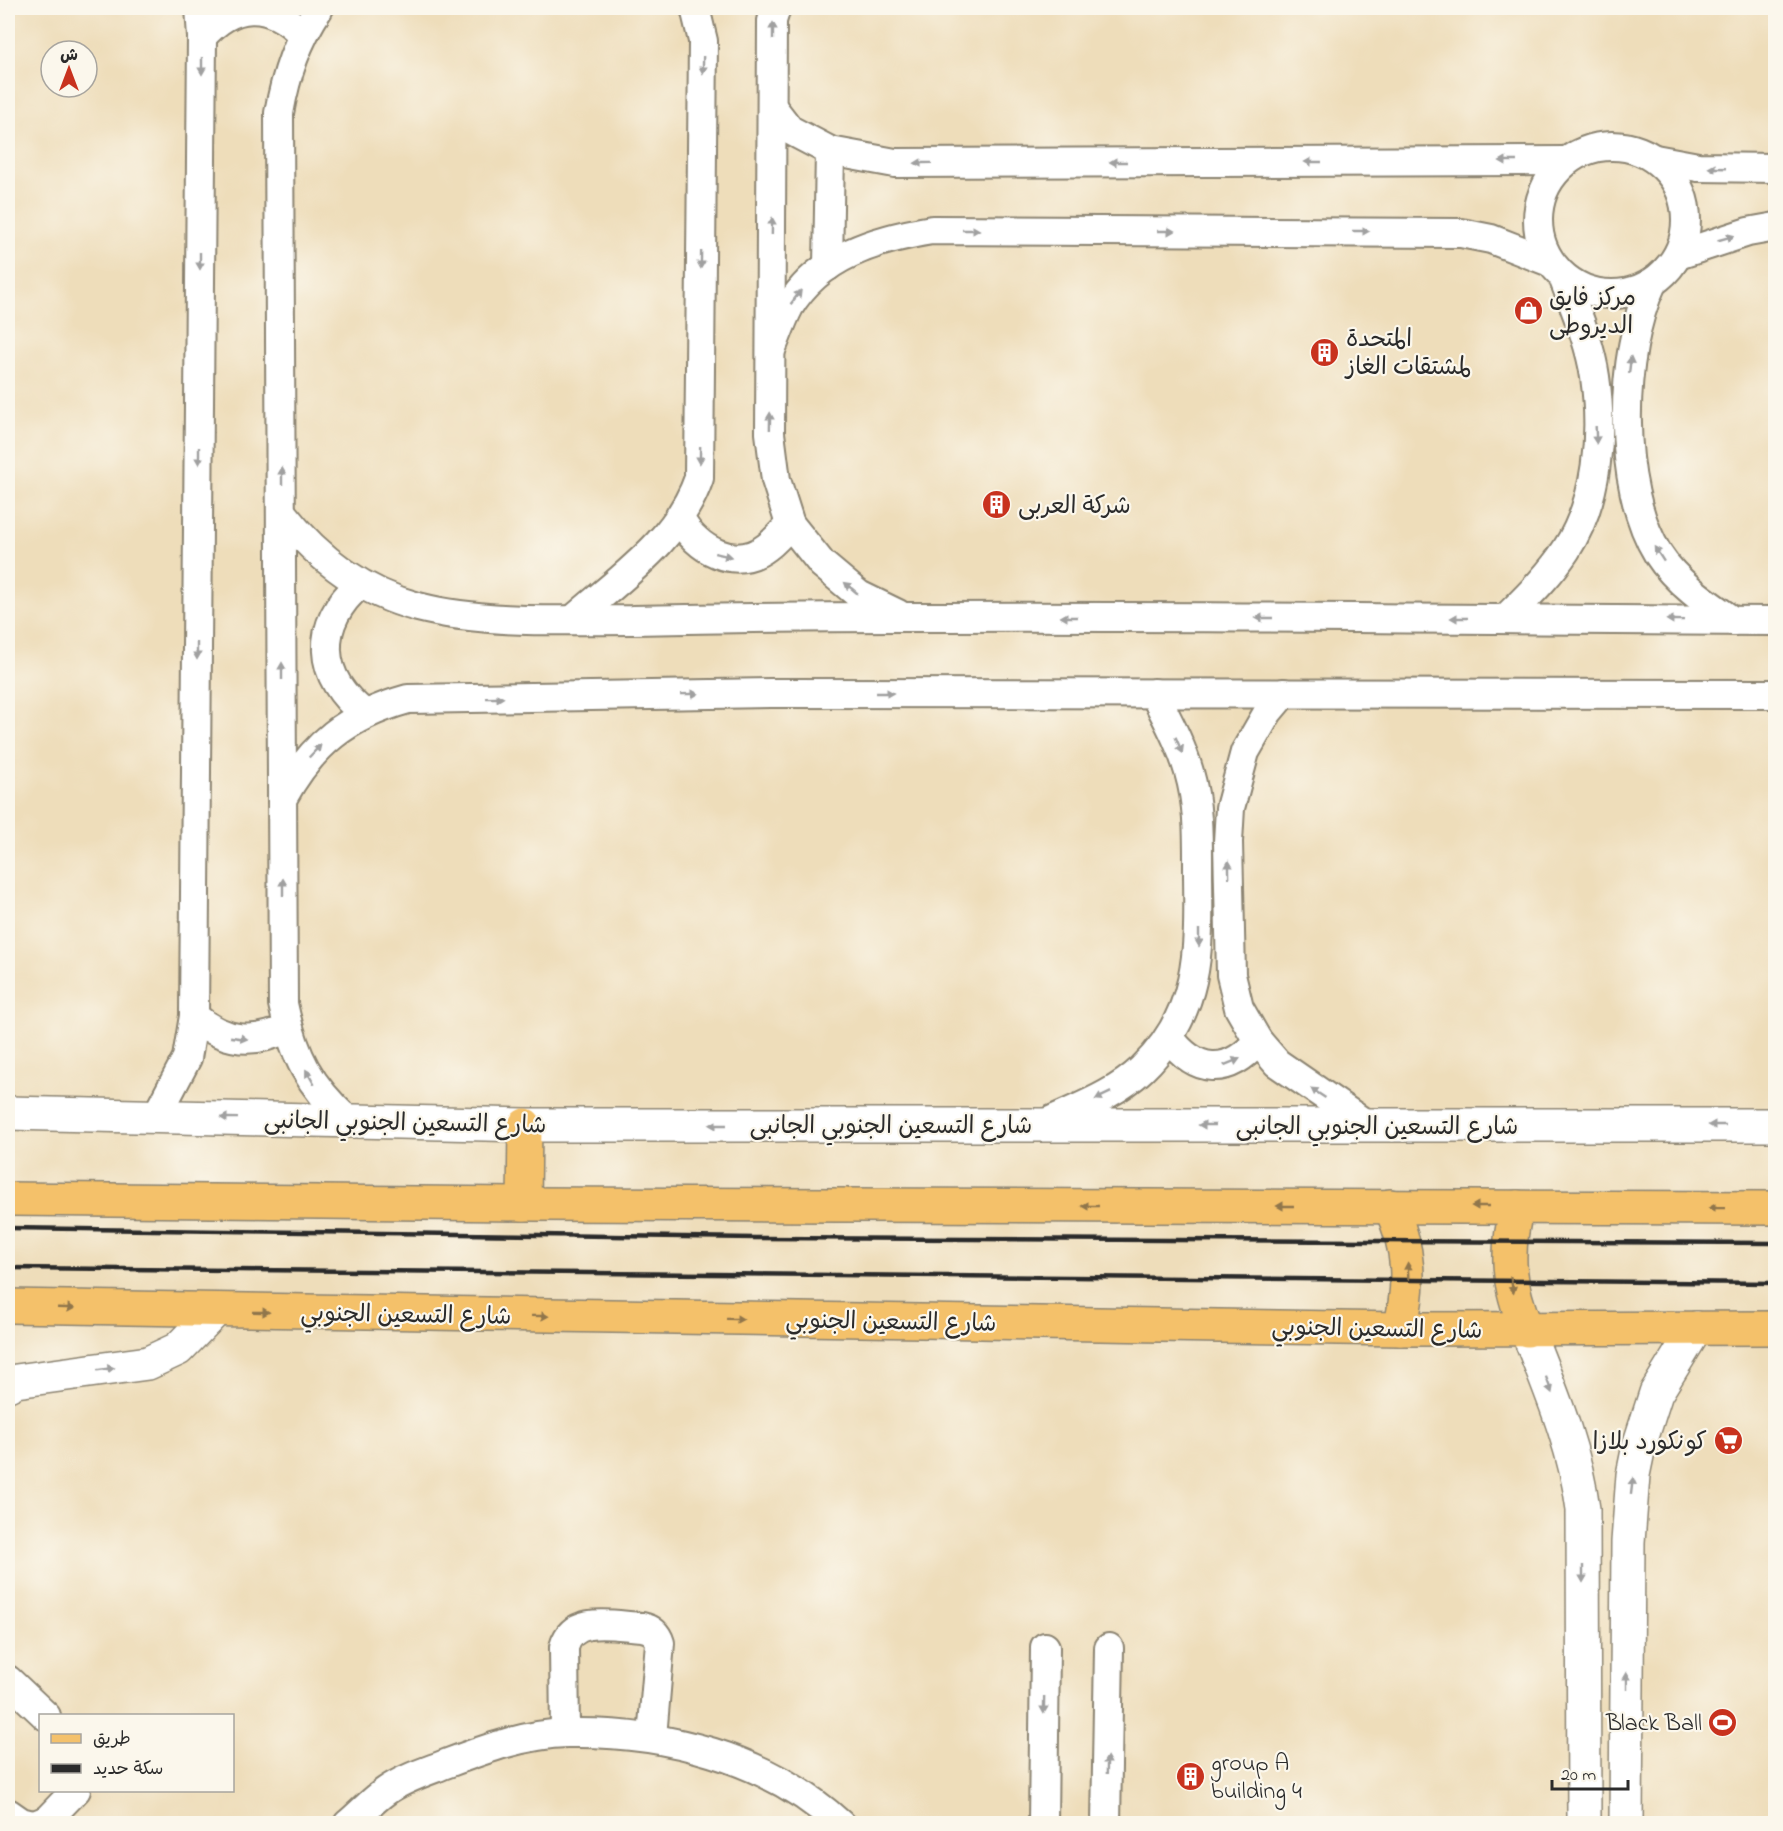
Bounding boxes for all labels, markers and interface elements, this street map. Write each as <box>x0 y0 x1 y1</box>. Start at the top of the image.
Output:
one-way arrow <box>768 21 778 40</box>
north arrow <box>39 39 99 99</box>
text: ش <box>60 44 78 68</box>
one-way arrow <box>698 55 708 74</box>
one-way arrow <box>197 56 207 75</box>
one-way arrow <box>1498 156 1517 166</box>
one-way arrow <box>1108 157 1127 167</box>
one-way arrow <box>1303 157 1322 167</box>
one-way arrow <box>913 158 932 167</box>
one-way arrow <box>1708 163 1727 172</box>
one-way arrow <box>767 216 777 235</box>
one-way arrow <box>961 225 980 235</box>
one-way arrow <box>1156 226 1175 236</box>
one-way arrow <box>1351 226 1370 236</box>
one-way arrow <box>1717 233 1735 242</box>
one-way arrow <box>696 250 706 269</box>
one-way arrow <box>195 251 205 270</box>
place label: مركز فايق الديروطى <box>1549 282 1636 345</box>
one-way arrow <box>790 290 802 305</box>
shop icon: مركز فايق الديروطى <box>1512 295 1544 327</box>
place label: المتحدة لمشتقات الغاز <box>1344 323 1471 386</box>
building icon: المتحدة لمشتقات الغاز <box>1309 336 1341 368</box>
one-way arrow <box>1625 355 1635 374</box>
one-way arrow <box>765 411 775 430</box>
one-way arrow <box>1592 426 1601 445</box>
one-way arrow <box>695 445 704 464</box>
one-way arrow <box>194 446 204 465</box>
one-way arrow <box>277 467 287 486</box>
building icon: شركة العربى <box>981 489 1013 521</box>
place label: شركة العربى <box>1018 490 1131 525</box>
one-way arrow <box>1654 545 1665 562</box>
one-way arrow <box>714 551 733 560</box>
one-way arrow <box>843 582 859 595</box>
one-way arrow <box>1060 612 1079 622</box>
one-way arrow <box>1255 613 1274 623</box>
one-way arrow <box>1450 613 1469 623</box>
one-way arrow <box>1666 615 1685 625</box>
one-way arrow <box>192 641 202 660</box>
one-way arrow <box>277 662 287 681</box>
one-way arrow <box>875 688 894 698</box>
one-way arrow <box>680 689 699 699</box>
one-way arrow <box>485 693 504 702</box>
one-way arrow <box>1174 737 1184 755</box>
one-way arrow <box>308 743 322 758</box>
one-way arrow <box>1224 860 1233 879</box>
one-way arrow <box>278 878 288 897</box>
one-way arrow <box>1194 928 1204 947</box>
one-way arrow <box>230 1034 249 1043</box>
one-way arrow <box>1224 1057 1242 1067</box>
one-way arrow <box>304 1069 315 1085</box>
one-way arrow <box>1310 1087 1327 1098</box>
one-way arrow <box>1094 1091 1111 1101</box>
street label: شارع التسعين الجنوبي الجانبى <box>263 1105 547 1145</box>
street label: شارع التسعين الجنوبي الجانبى <box>750 1110 1032 1146</box>
street label: شارع التسعين الجنوبي الجانبى <box>1236 1111 1518 1147</box>
one-way arrow <box>220 1113 239 1123</box>
one-way arrow <box>709 1120 728 1130</box>
one-way arrow <box>1198 1120 1217 1130</box>
one-way arrow <box>1707 1120 1726 1130</box>
one-way arrow <box>1081 1201 1100 1211</box>
one-way arrow <box>1276 1201 1295 1211</box>
one-way arrow <box>1471 1201 1490 1211</box>
one-way arrow <box>1708 1203 1727 1213</box>
one-way arrow <box>1403 1262 1412 1281</box>
one-way arrow <box>1508 1275 1517 1294</box>
street label: شارع التسعين الجنوبي <box>300 1297 512 1337</box>
one-way arrow <box>56 1303 75 1312</box>
street label: شارع التسعين الجنوبي <box>785 1304 997 1344</box>
one-way arrow <box>251 1307 270 1317</box>
one-way arrow <box>530 1311 549 1321</box>
street label: شارع التسعين الجنوبي <box>1271 1311 1483 1351</box>
one-way arrow <box>725 1314 744 1324</box>
one-way arrow <box>97 1364 116 1373</box>
one-way arrow <box>1544 1376 1554 1394</box>
supermarket icon: كونكورد بلازا <box>1712 1425 1744 1457</box>
place label: كونكورد بلازا <box>1593 1426 1707 1461</box>
one-way arrow <box>1627 1477 1636 1496</box>
one-way arrow <box>1578 1565 1588 1584</box>
one-way arrow <box>1622 1672 1632 1691</box>
one-way arrow <box>1039 1696 1049 1715</box>
sports icon: Black Ball <box>1707 1706 1739 1738</box>
place label: Black Ball <box>1605 1707 1702 1742</box>
legend <box>39 1714 234 1792</box>
text: طريق <box>93 1727 131 1753</box>
place label: group A building 4 <box>1210 1747 1302 1810</box>
scale bar <box>1552 1753 1628 1791</box>
one-way arrow <box>1102 1756 1112 1775</box>
text: سكة حديد <box>93 1757 163 1783</box>
building icon: group A building 4 <box>1174 1760 1206 1792</box>
text: 20 m <box>1561 1763 1596 1789</box>

